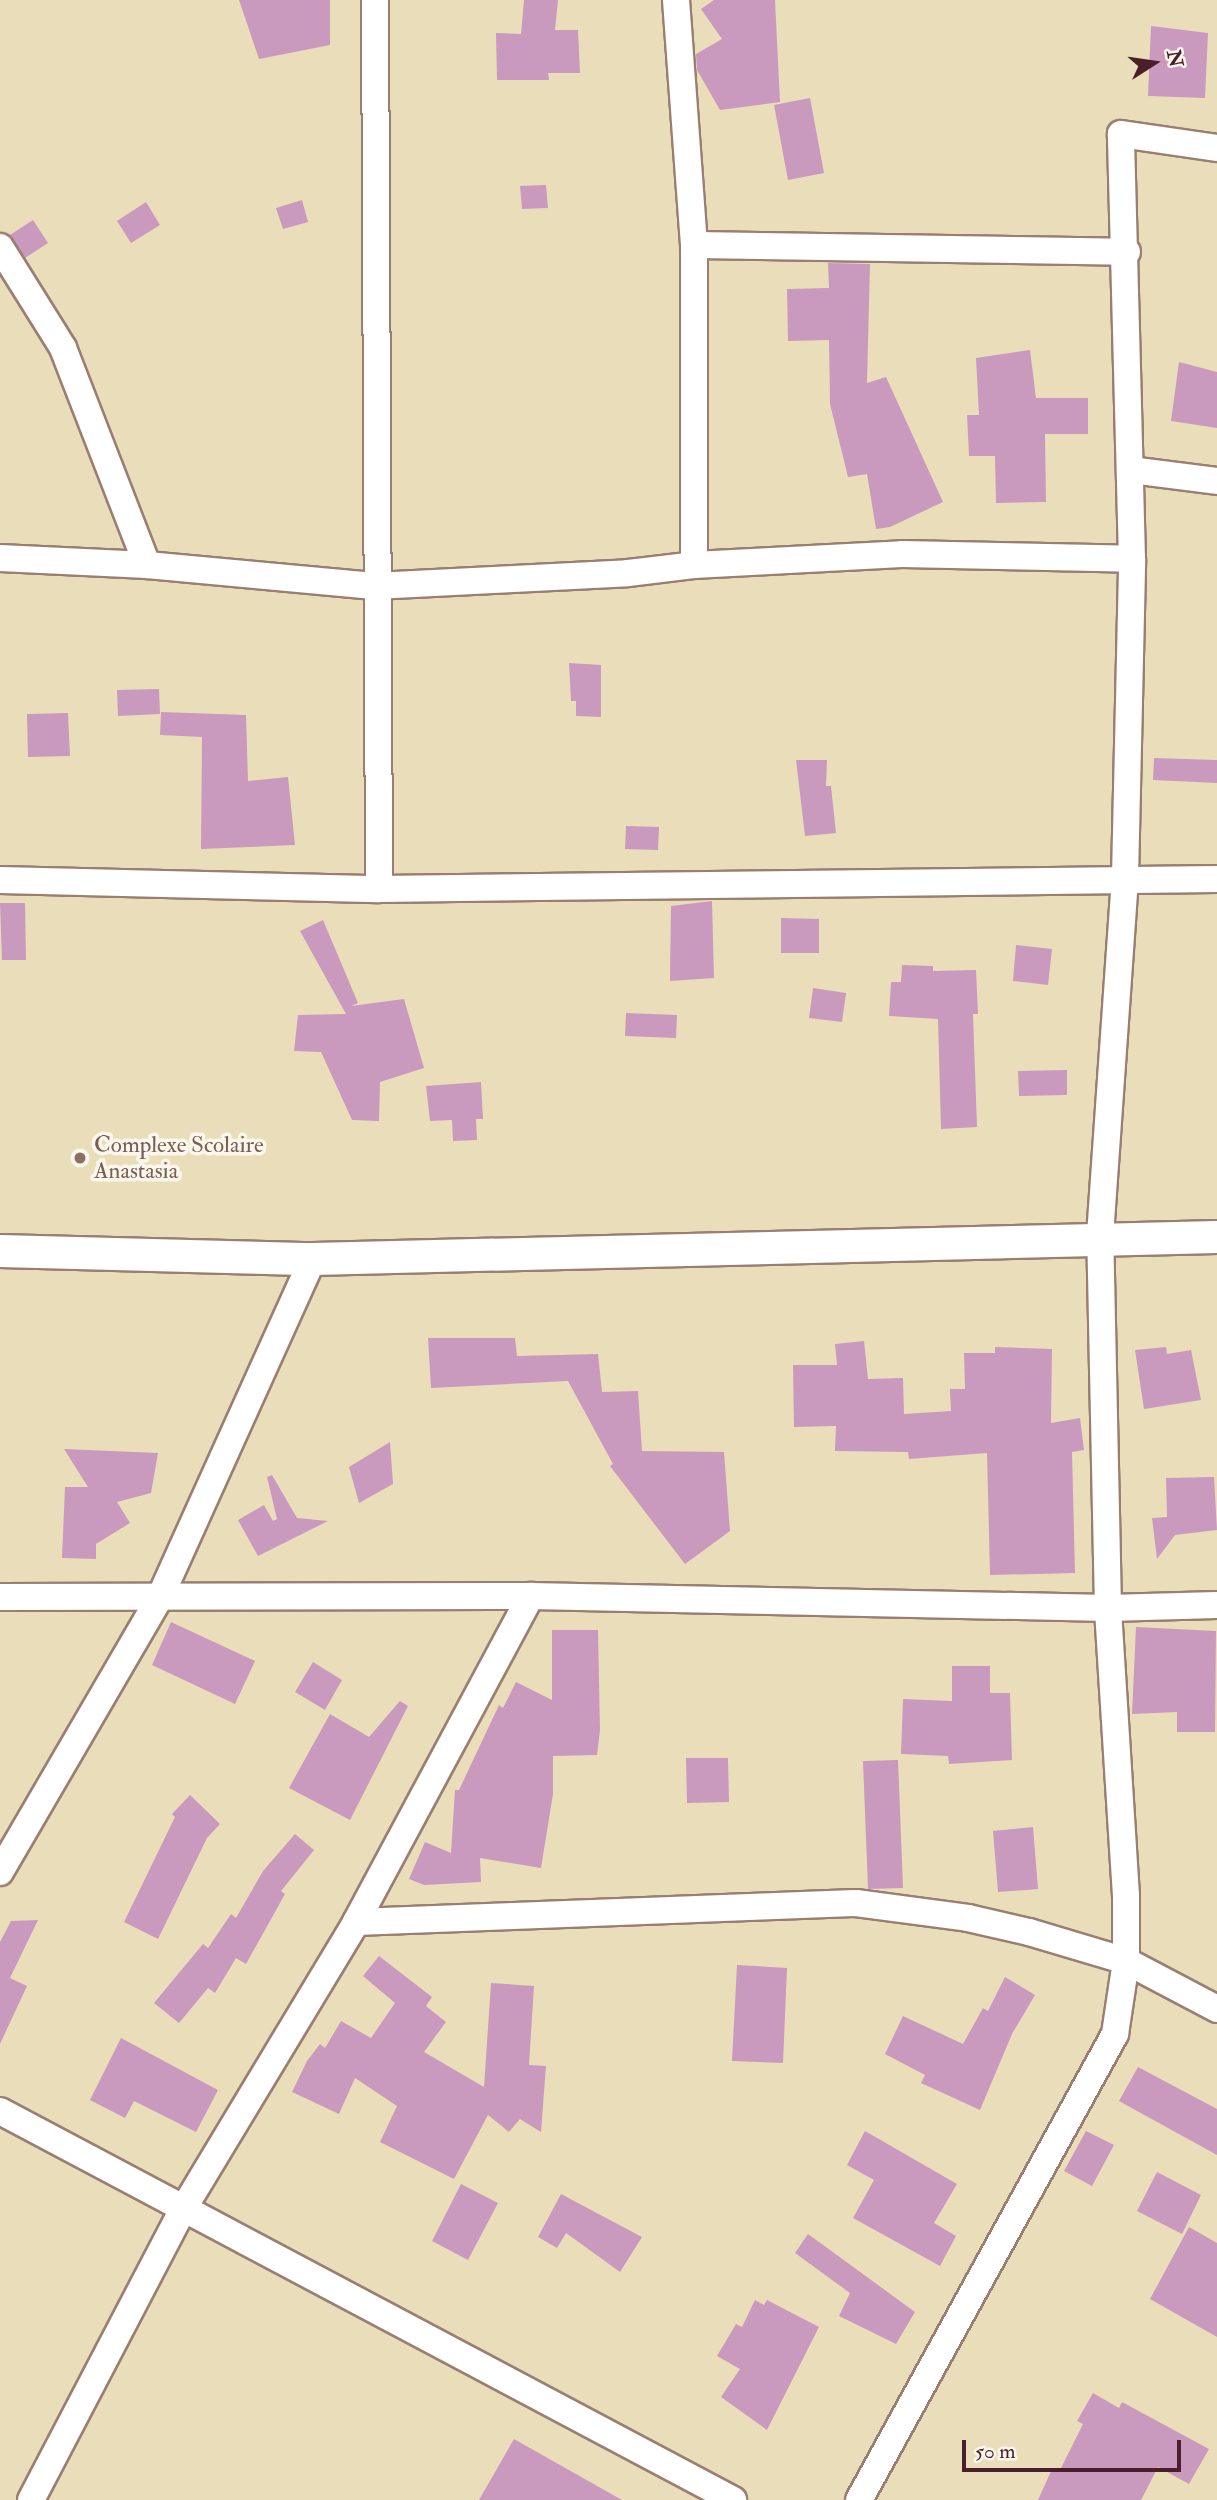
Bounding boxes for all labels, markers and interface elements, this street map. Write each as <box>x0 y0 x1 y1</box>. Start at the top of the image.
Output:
north arrow <box>1119 28 1189 98</box>
text: N <box>1161 48 1188 69</box>
place label: Complexe Scolaire Anastasia <box>94 1131 264 1185</box>
marker: Complexe Scolaire Anastasia <box>72 1150 88 1166</box>
scale bar <box>965 2426 1184 2470</box>
text: 50 m <box>975 2438 1016 2465</box>

